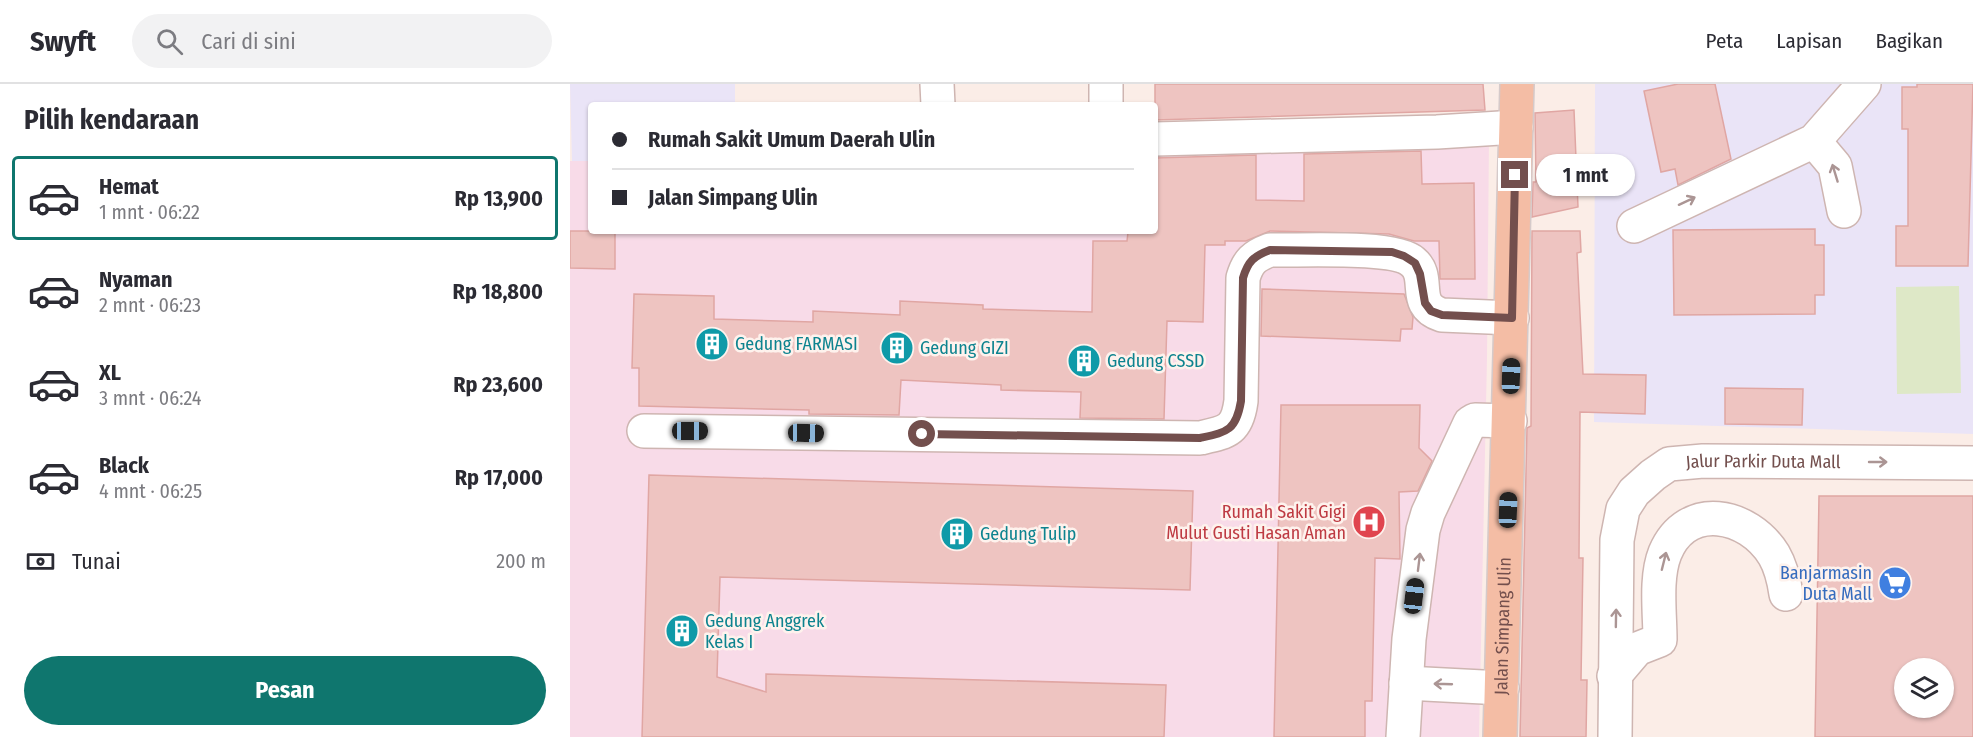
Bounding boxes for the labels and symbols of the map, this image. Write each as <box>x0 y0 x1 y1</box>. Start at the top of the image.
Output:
callout: 1 mnt <box>1536 154 1635 196</box>
route end <box>1501 161 1528 188</box>
one-way arrow <box>1829 164 1840 183</box>
one-way arrow <box>1677 195 1695 207</box>
building icon: Gedung FARMASI <box>694 326 730 362</box>
building icon: Gedung GIZI <box>879 330 915 366</box>
place label: Gedung FARMASI <box>735 333 858 355</box>
place label: Gedung GIZI <box>920 337 1009 359</box>
building icon: Gedung CSSD <box>1066 343 1102 379</box>
place label: Gedung CSSD <box>1107 350 1205 372</box>
car <box>1501 358 1521 394</box>
route start <box>908 420 935 447</box>
car <box>672 422 708 440</box>
car <box>788 424 824 442</box>
street label: Jalur Parkir Duta Mall <box>1685 450 1841 473</box>
one-way arrow <box>1868 456 1888 468</box>
car <box>1498 492 1518 528</box>
place label: Rumah Sakit Gigi Mulut Gusti Hasan Aman <box>1166 501 1346 544</box>
hospital icon: Rumah Sakit Gigi Mulut Gusti Hasan Aman <box>1351 504 1387 540</box>
building icon: Gedung Tulip <box>939 516 975 552</box>
place label: Gedung Tulip <box>980 523 1076 545</box>
one-way arrow <box>1414 552 1425 572</box>
one-way arrow <box>1659 552 1671 571</box>
street label: Jalan Simpang Ulin <box>1490 557 1516 695</box>
place label: Banjarmasin Duta Mall <box>1780 562 1872 605</box>
supermarket icon: Banjarmasin Duta Mall <box>1877 565 1913 601</box>
car <box>1403 577 1425 615</box>
one-way arrow <box>1610 608 1621 628</box>
place label: Gedung Anggrek Kelas I <box>705 610 825 653</box>
building icon: Gedung Anggrek Kelas I <box>664 613 700 649</box>
one-way arrow <box>1433 678 1453 690</box>

